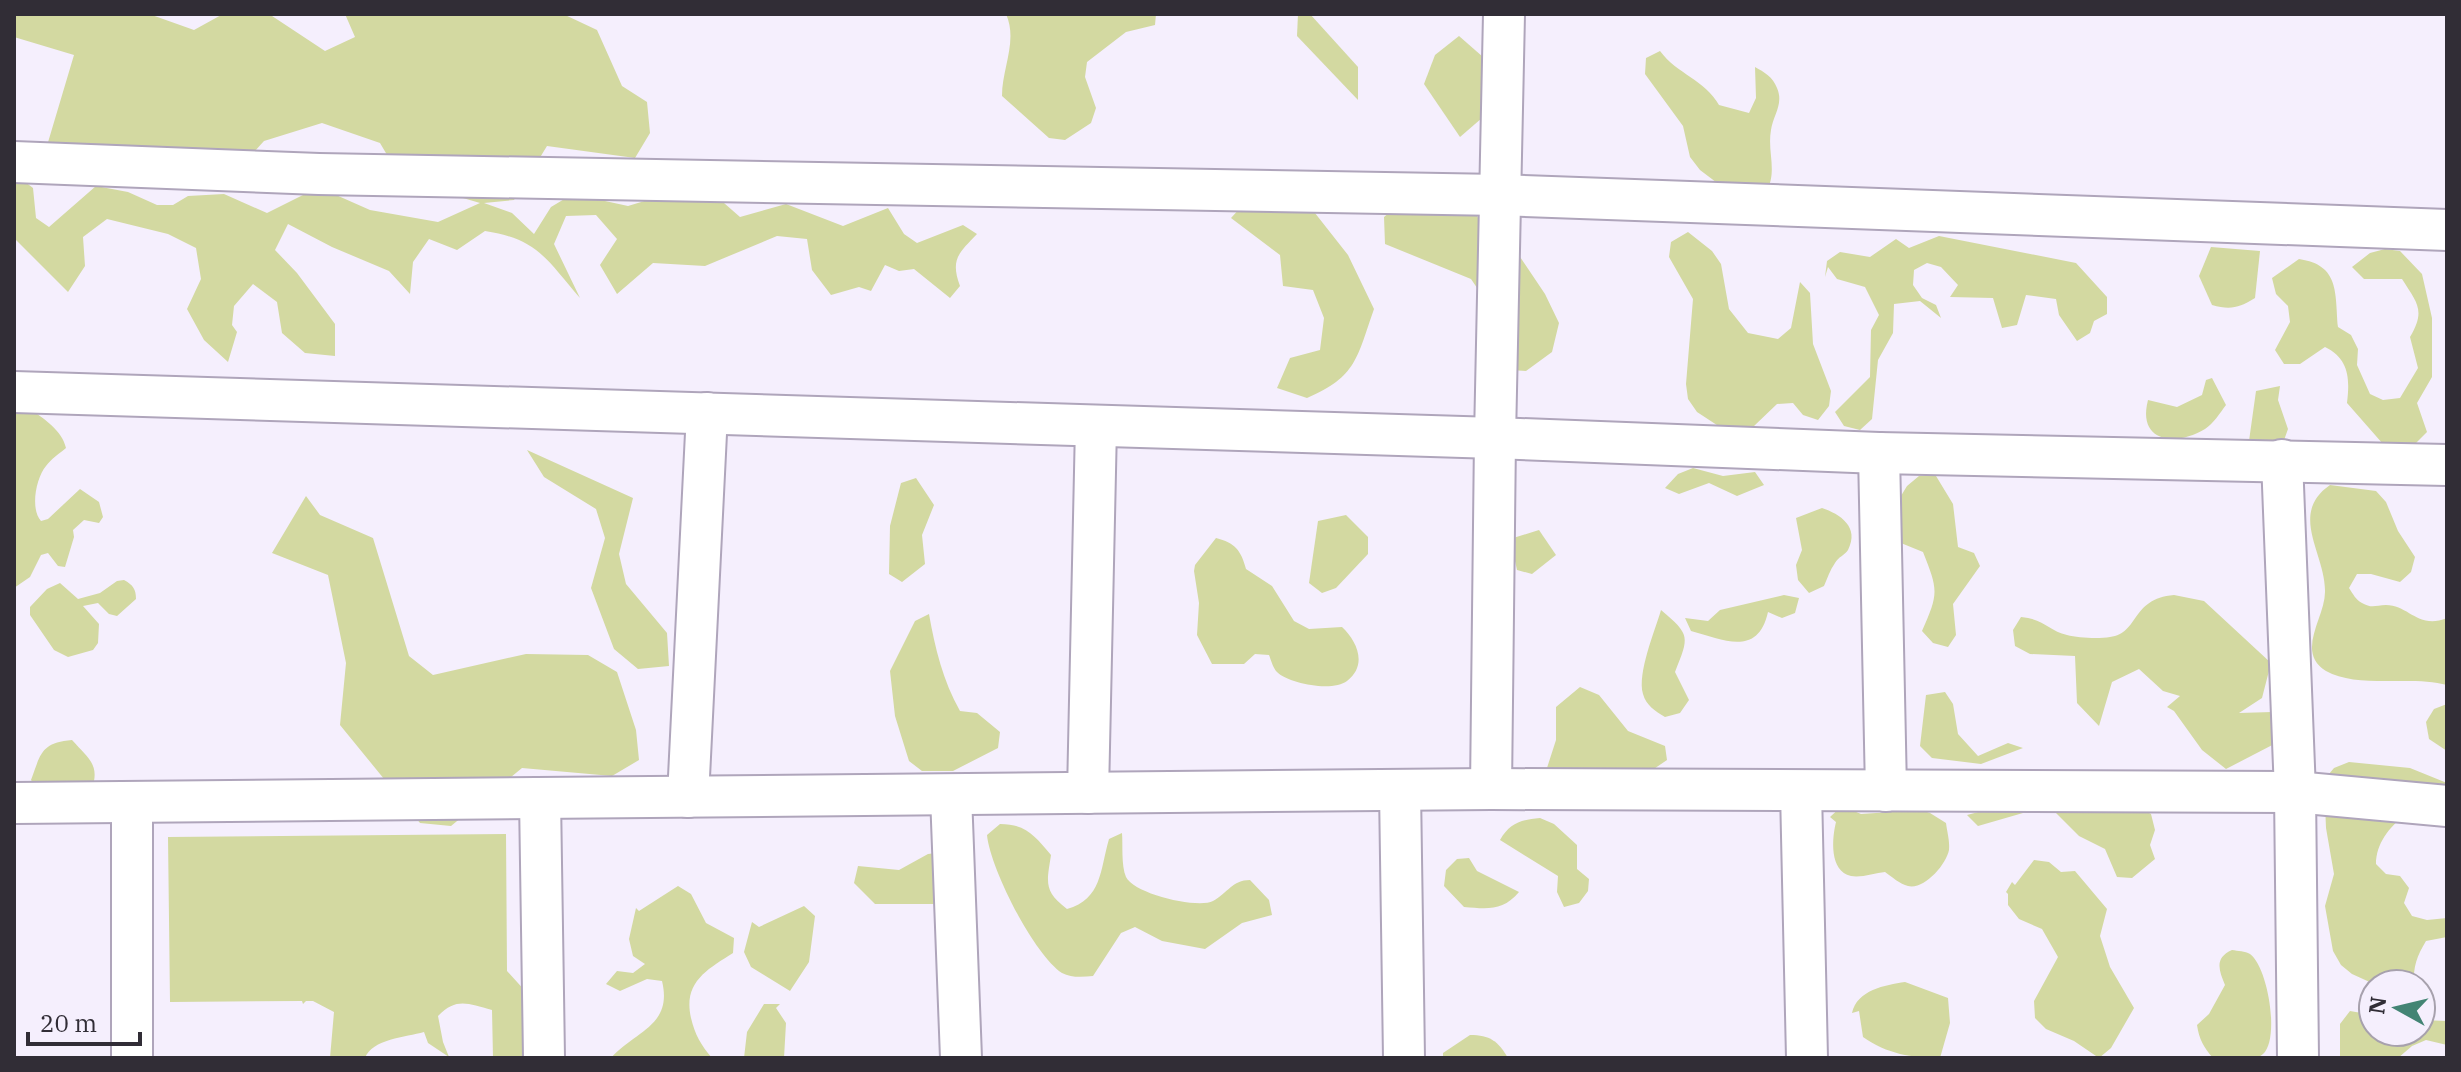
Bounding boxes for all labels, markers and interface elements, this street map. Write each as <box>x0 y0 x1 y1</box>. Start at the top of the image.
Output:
north arrow <box>2357 968 2437 1048</box>
text: N <box>2361 995 2392 1016</box>
scale bar <box>28 996 140 1046</box>
text: 20 m <box>40 1007 97 1039</box>

